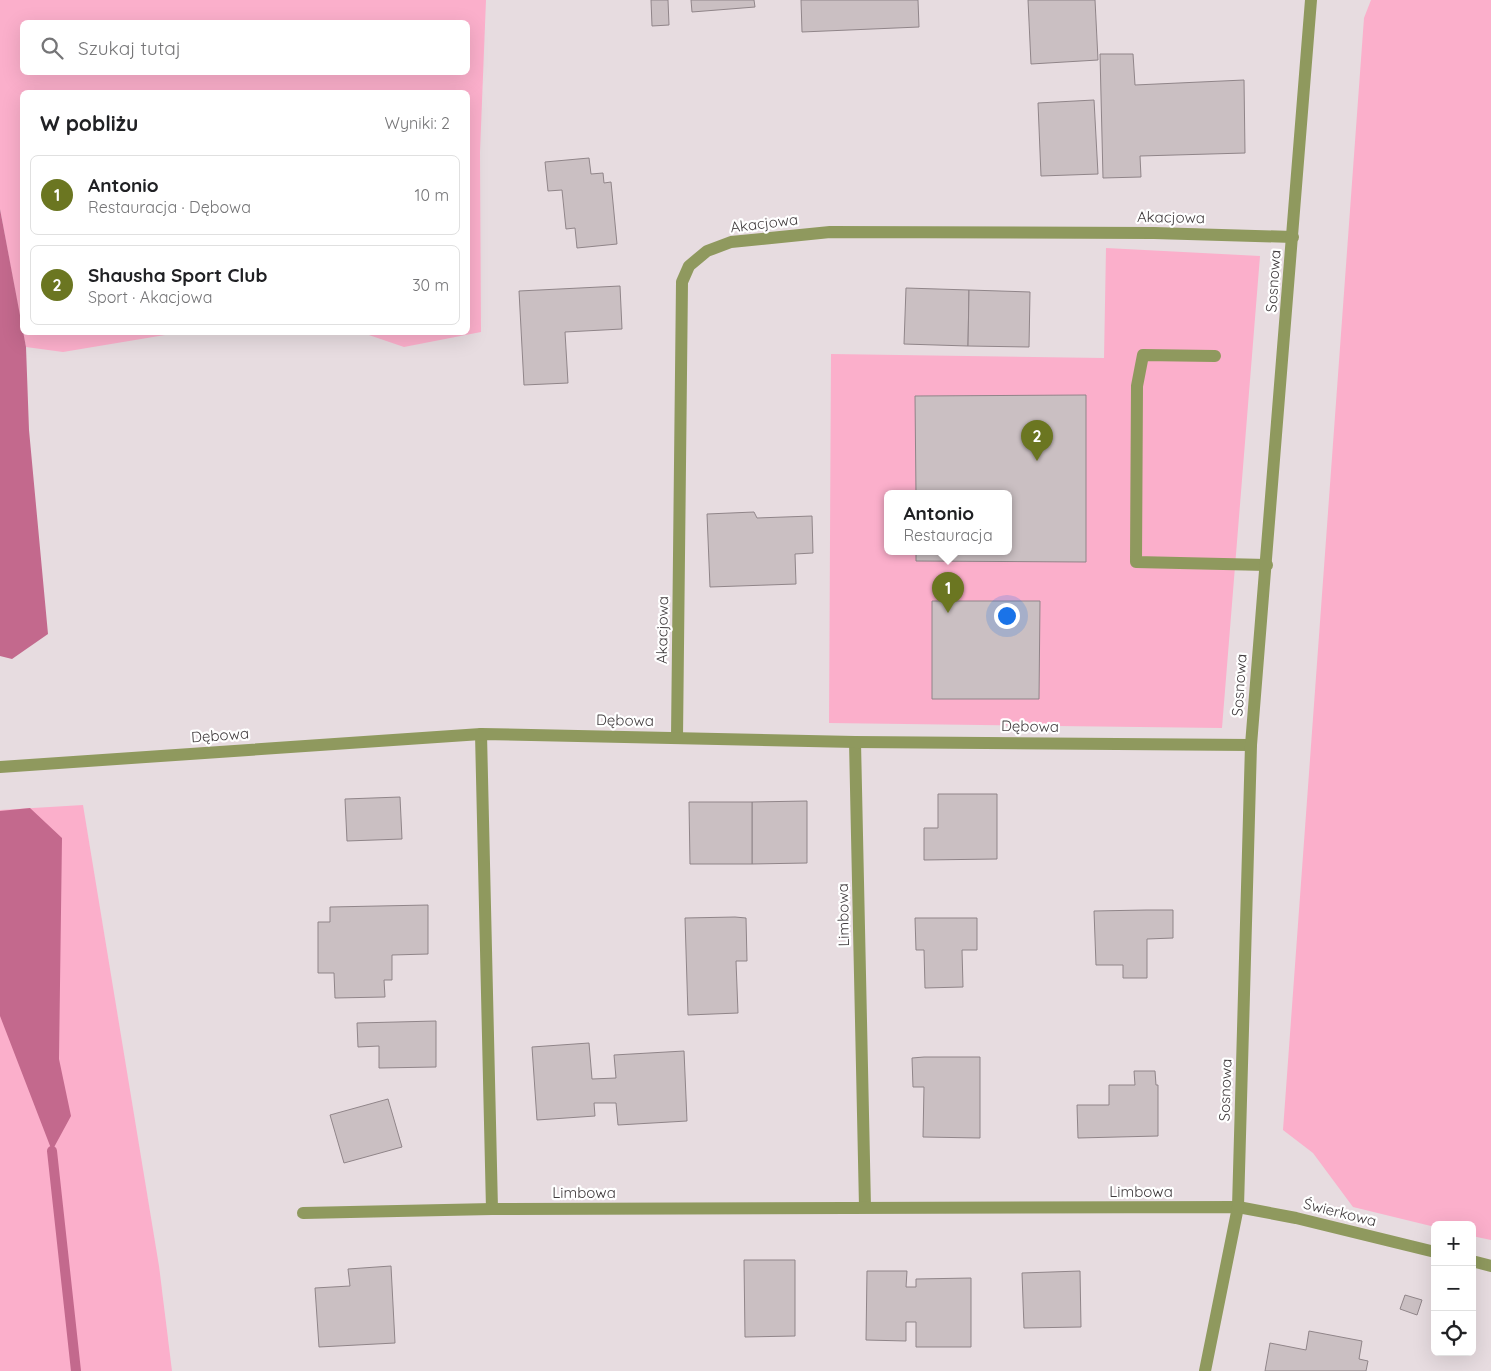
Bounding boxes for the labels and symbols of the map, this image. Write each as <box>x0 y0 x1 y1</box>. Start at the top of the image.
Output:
street label: Akacjowa <box>1137 207 1205 227</box>
street label: Akacjowa <box>729 209 799 237</box>
street label: Sosnowa <box>1261 249 1285 313</box>
pin: 2 <box>1021 420 1053 461</box>
pin: 1 <box>932 572 964 613</box>
street label: Akacjowa <box>652 596 672 664</box>
your location <box>994 603 1020 629</box>
street label: Sosnowa <box>1227 653 1251 717</box>
street label: Dębowa <box>596 710 654 730</box>
street label: Dębowa <box>1001 716 1059 736</box>
street label: Dębowa <box>190 724 250 746</box>
street label: Limbowa <box>833 883 853 947</box>
street label: Sosnowa <box>1214 1058 1236 1122</box>
street label: Limbowa <box>1109 1182 1173 1201</box>
street label: Limbowa <box>552 1183 616 1202</box>
street label: Świerkowa <box>1302 1194 1378 1230</box>

